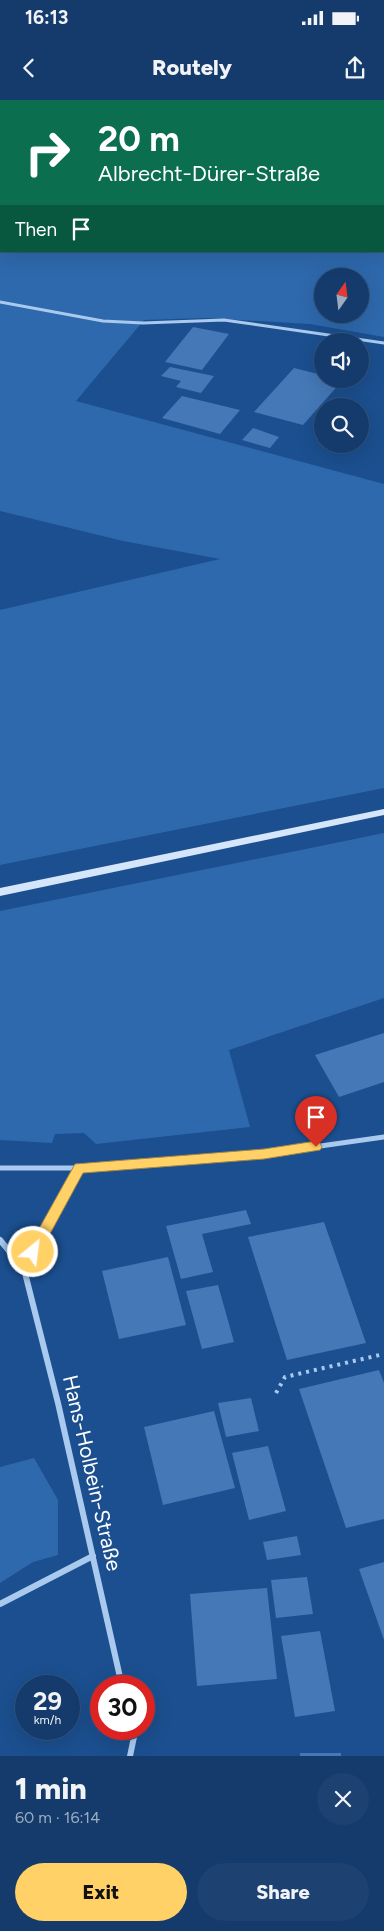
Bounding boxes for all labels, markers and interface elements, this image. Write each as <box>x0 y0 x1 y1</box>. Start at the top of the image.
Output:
text: 16:13 <box>25 6 68 29</box>
icon: back <box>15 54 43 82</box>
text: Routely <box>152 54 232 81</box>
icon: share <box>341 54 369 82</box>
text: 20 m <box>98 118 180 160</box>
icon: right <box>15 120 80 185</box>
text: Albrecht-Dürer-Straße <box>98 160 320 187</box>
icon: arrive <box>67 215 95 243</box>
text: Then <box>15 218 57 241</box>
north arrow <box>314 268 369 322</box>
map controls <box>314 268 369 453</box>
button: sound <box>314 333 369 388</box>
button: search <box>314 398 369 453</box>
pin <box>295 1096 337 1147</box>
icon: arrive <box>302 1103 330 1131</box>
position arrow <box>6 1225 58 1277</box>
street label: Hans-Holbein-Straße <box>58 1372 127 1573</box>
speed limit sign: 30 <box>90 1675 155 1740</box>
text: 29 <box>33 1686 62 1716</box>
text: km/h <box>34 1713 61 1727</box>
text: 1 min <box>15 1770 87 1807</box>
button: close <box>317 1773 369 1825</box>
text: 60 m · 16:14 <box>15 1808 100 1827</box>
button: Exit <box>15 1863 187 1921</box>
button: Share <box>197 1863 369 1921</box>

